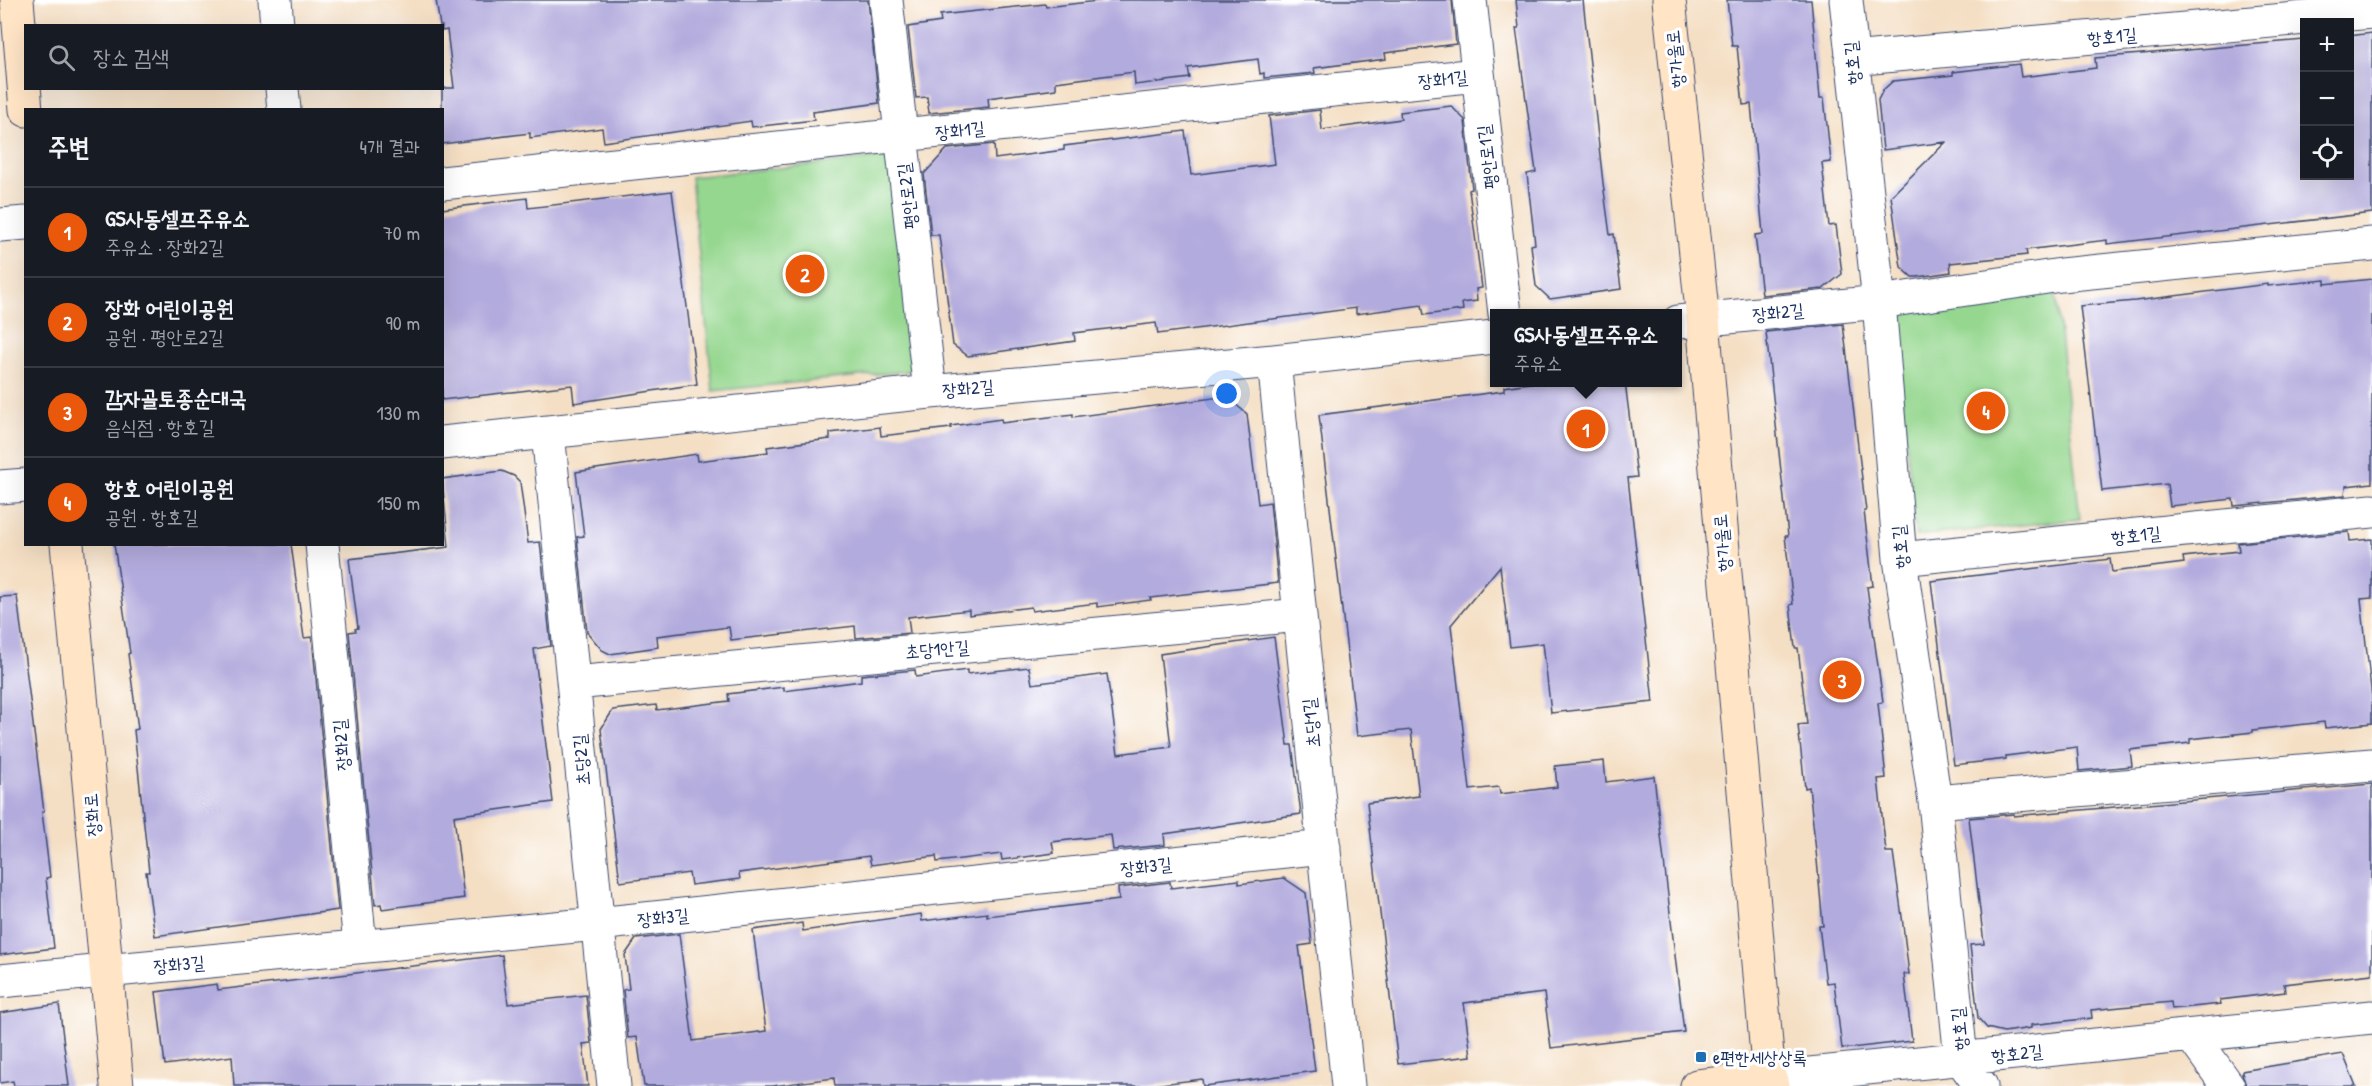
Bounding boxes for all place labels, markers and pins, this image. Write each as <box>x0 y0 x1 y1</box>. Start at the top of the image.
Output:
pin: 2 <box>786 252 824 296</box>
pin: 4 <box>1966 388 2006 434</box>
pin: 1 <box>1566 406 1606 452</box>
pin: 3 <box>1822 658 1862 702</box>
place label: e편한세상상록 <box>1713 1045 1807 1070</box>
marker: e편한세상상록 <box>1694 1050 1708 1064</box>

